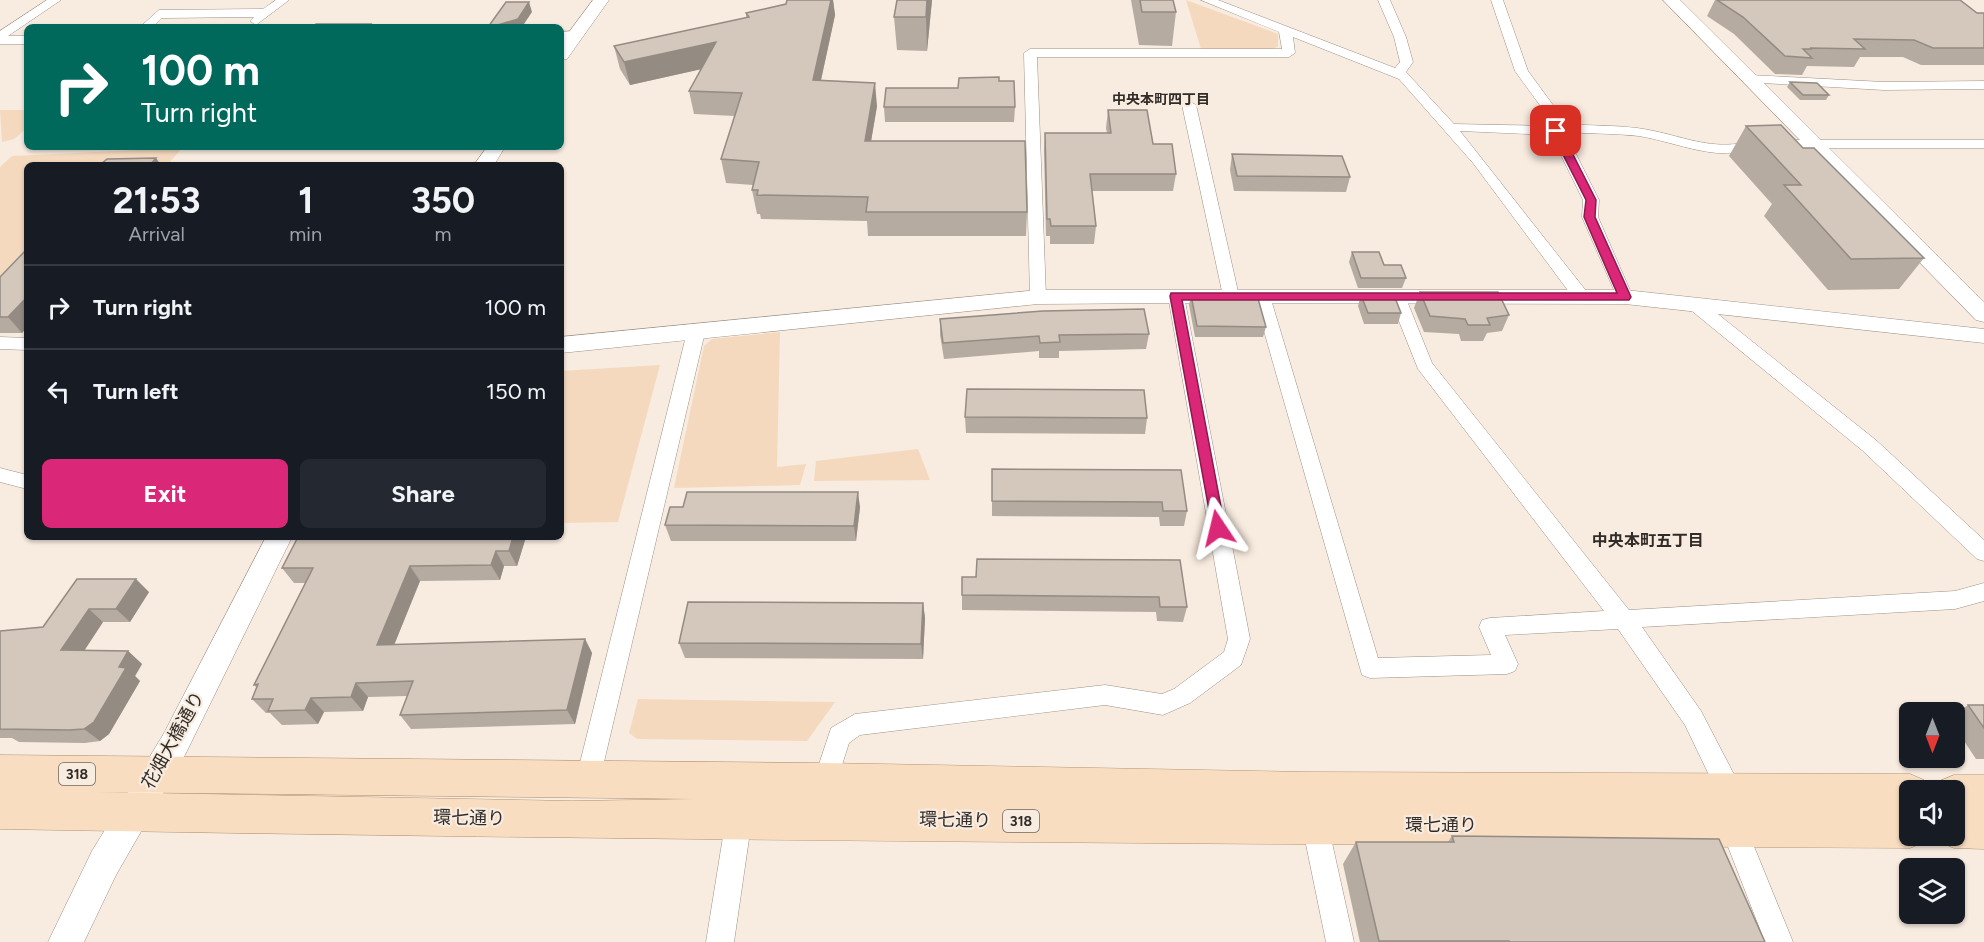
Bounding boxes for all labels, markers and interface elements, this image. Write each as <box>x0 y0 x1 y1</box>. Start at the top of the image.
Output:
text: 100 m <box>141 45 260 96</box>
icon: right <box>42 48 120 126</box>
district label: 中央本町四丁目 <box>1112 91 1210 108</box>
text: Turn right <box>141 96 257 129</box>
pin <box>1530 105 1581 156</box>
icon: arrive <box>1539 114 1572 147</box>
text: 21:53 <box>113 179 201 222</box>
text: 1 <box>298 179 313 222</box>
text: 350 <box>411 179 475 222</box>
text: Arrival <box>128 222 185 246</box>
text: min <box>289 222 322 246</box>
text: m <box>435 222 452 246</box>
icon: right <box>42 291 75 324</box>
text: Turn right <box>93 294 192 321</box>
text: 100 m <box>485 294 546 321</box>
icon: left <box>42 375 75 408</box>
text: Turn left <box>93 378 179 405</box>
text: 150 m <box>486 378 546 405</box>
button: Exit <box>42 459 288 528</box>
button: Share <box>300 459 546 528</box>
position arrow <box>1186 496 1250 560</box>
district label: 中央本町五丁目 <box>1592 531 1704 550</box>
street label: 花畑大橋通り <box>137 687 209 793</box>
north arrow <box>1899 702 1965 768</box>
map controls <box>1899 702 1965 924</box>
road number: 318 <box>59 763 95 785</box>
button: sound <box>1899 780 1965 846</box>
street label: 環七通り <box>433 806 505 830</box>
street label: 環七通り <box>919 808 991 832</box>
road number: 318 <box>1003 810 1039 832</box>
street label: 環七通り <box>1405 814 1477 836</box>
button: layers <box>1899 858 1965 924</box>

